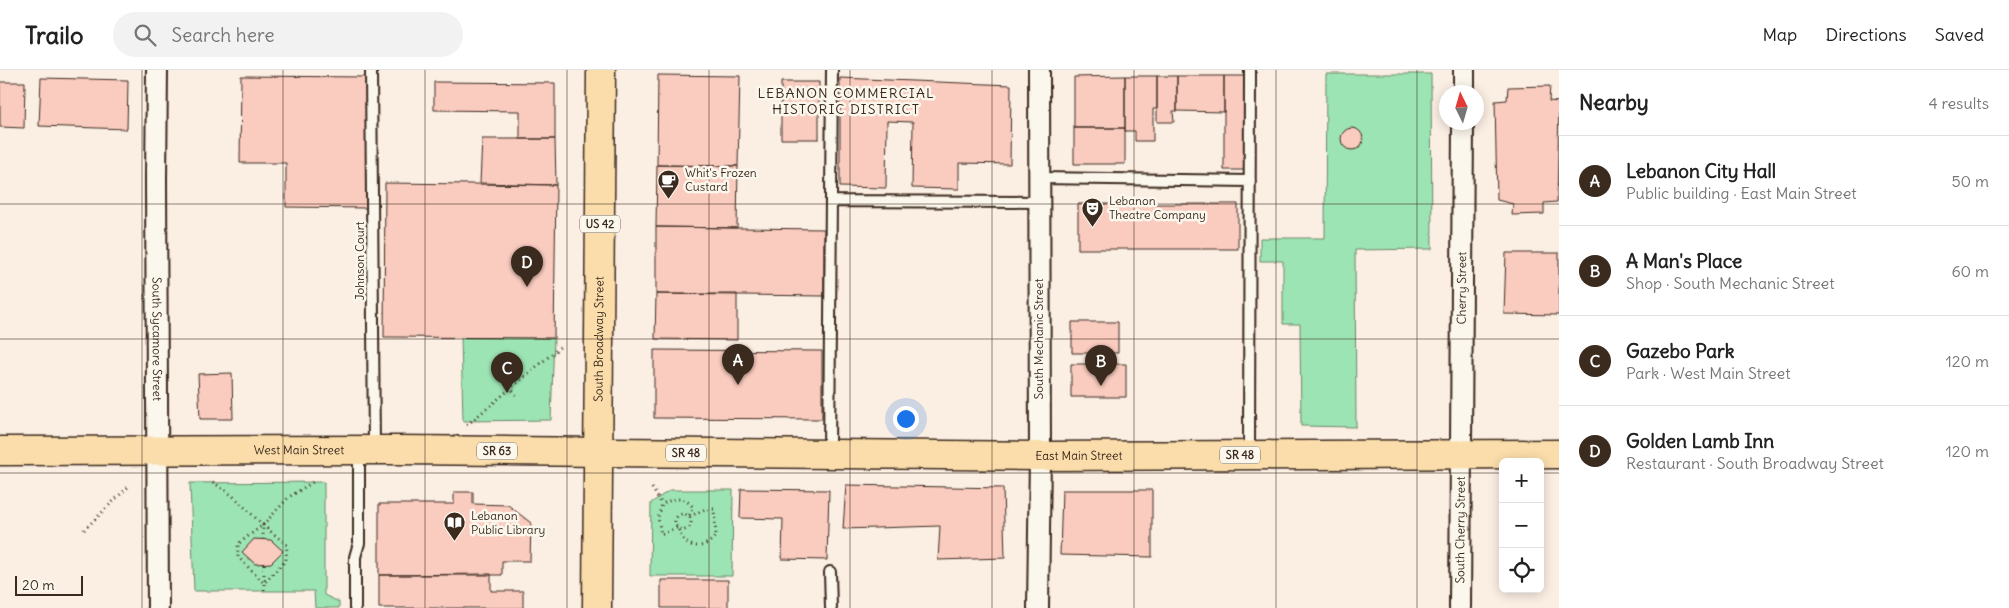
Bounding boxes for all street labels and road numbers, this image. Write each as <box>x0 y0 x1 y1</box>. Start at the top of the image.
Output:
road number: US 42 <box>580 216 620 232</box>
street label: Johnson Court <box>352 221 367 301</box>
street label: Cherry Street <box>1454 252 1469 324</box>
street label: South Broadway Street <box>591 276 606 402</box>
street label: South Sycamore Street <box>149 277 165 401</box>
street label: South Mechanic Street <box>1031 279 1046 399</box>
street label: West Main Street <box>254 442 344 457</box>
road number: SR 63 <box>477 442 517 460</box>
road number: SR 48 <box>666 444 706 462</box>
road number: SR 48 <box>1220 446 1260 464</box>
street label: East Main Street <box>1035 448 1123 463</box>
street label: South Cherry Street <box>1452 476 1468 584</box>

